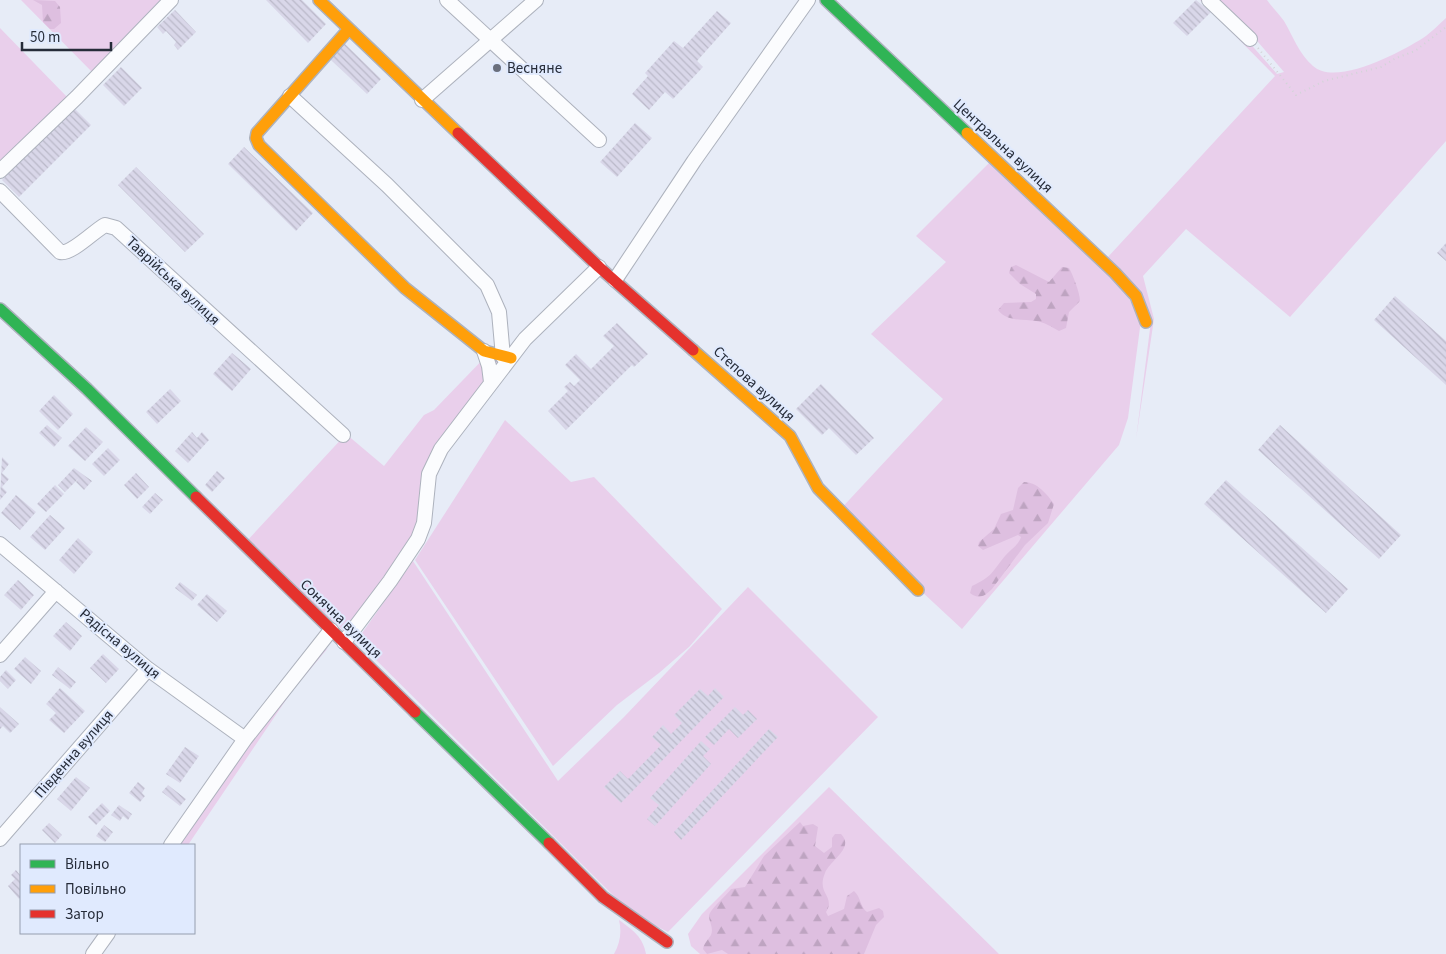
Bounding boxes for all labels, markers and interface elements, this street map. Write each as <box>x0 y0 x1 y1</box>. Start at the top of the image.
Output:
scale bar <box>22 20 111 52</box>
text: 50 m <box>30 27 60 48</box>
place label: Весняне <box>507 58 562 79</box>
marker: Весняне <box>491 62 503 74</box>
street label: Центральна вулиця <box>948 94 1058 198</box>
street label: Таврійська вулиця <box>121 232 225 330</box>
street label: Степова вулиця <box>708 341 800 427</box>
street label: Сонячна вулиця <box>295 574 387 664</box>
street label: Радісна вулиця <box>75 604 165 684</box>
street label: Південна вулиця <box>30 705 118 803</box>
legend <box>20 844 195 934</box>
text: Вільно <box>65 854 109 875</box>
text: Повільно <box>65 879 126 900</box>
text: Затор <box>65 904 104 925</box>

